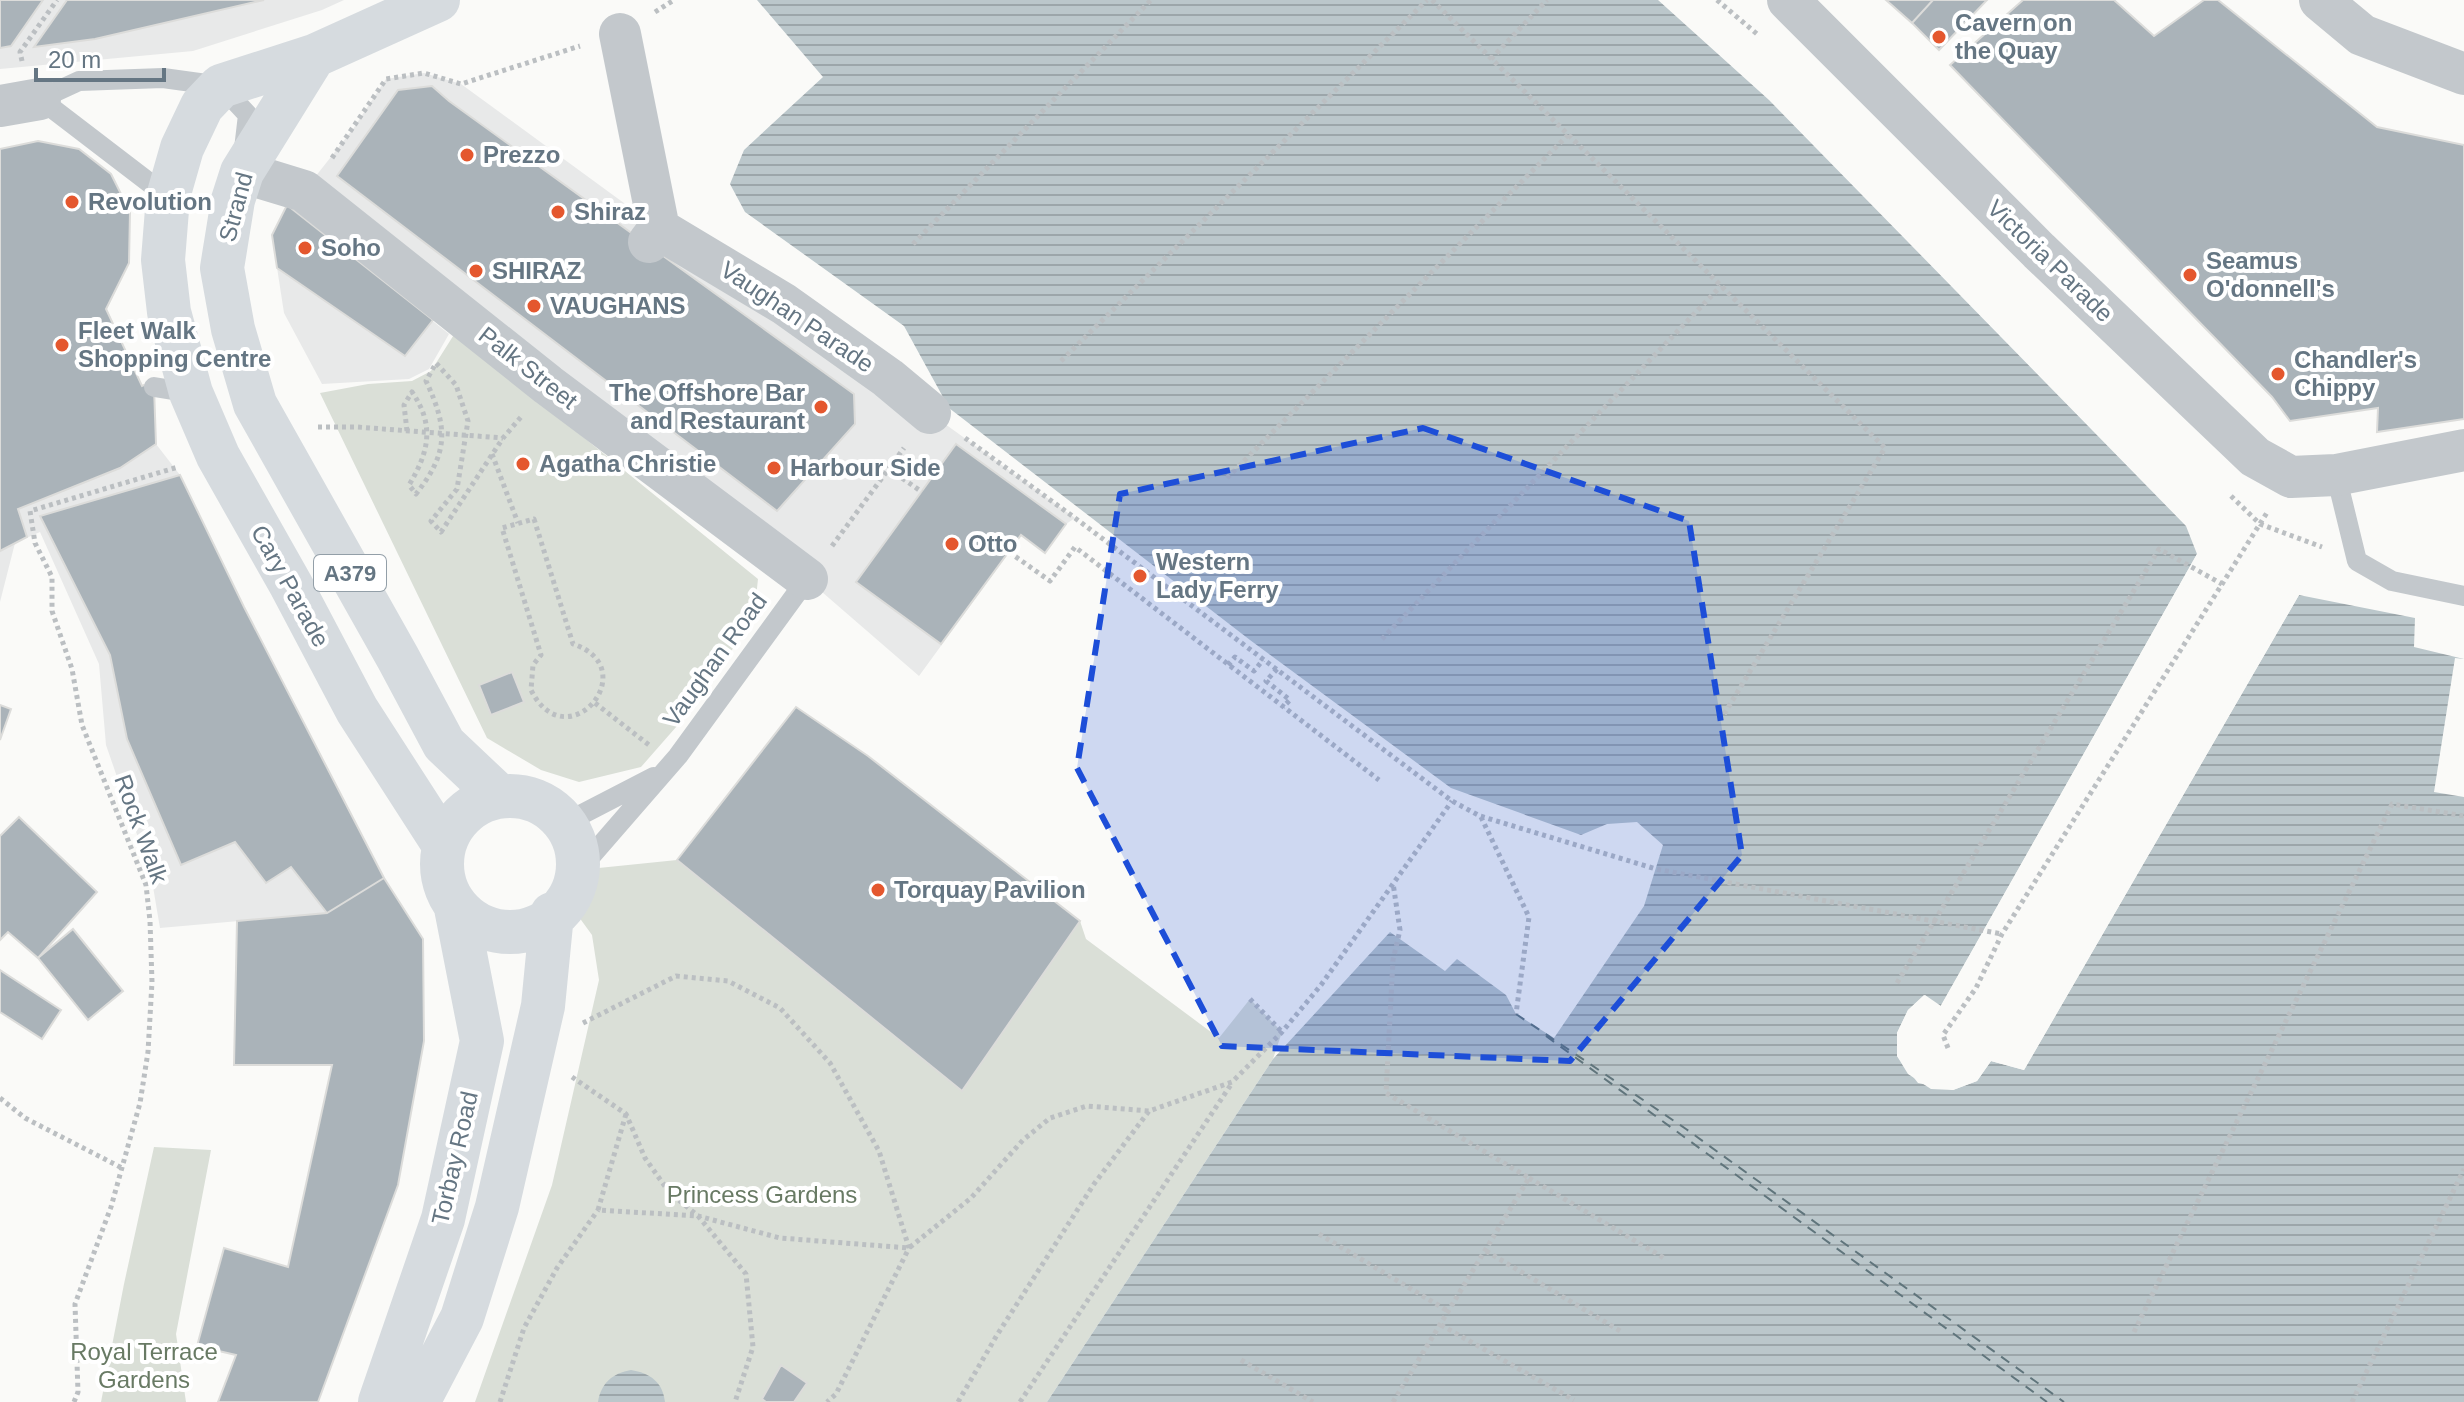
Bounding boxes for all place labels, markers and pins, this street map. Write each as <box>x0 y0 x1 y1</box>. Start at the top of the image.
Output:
place label: Cavern on the Quay <box>1955 9 2072 64</box>
marker: Cavern on the Quay <box>1930 28 1948 46</box>
place label: Prezzo <box>483 141 560 168</box>
marker: Prezzo <box>458 146 476 164</box>
place label: Revolution <box>88 188 212 215</box>
marker: Revolution <box>63 193 81 211</box>
place label: Shiraz <box>574 198 646 225</box>
marker: Shiraz <box>549 203 567 221</box>
place label: Soho <box>321 234 381 261</box>
marker: Soho <box>296 239 314 257</box>
place label: Seamus O'donnell's <box>2206 247 2335 302</box>
place label: SHIRAZ <box>492 257 581 284</box>
marker: SHIRAZ <box>467 262 485 280</box>
marker: Seamus O'donnell's <box>2181 266 2199 284</box>
place label: VAUGHANS <box>550 292 686 319</box>
marker: VAUGHANS <box>525 297 543 315</box>
place label: Fleet Walk Shopping Centre <box>78 317 271 372</box>
marker: Fleet Walk Shopping Centre <box>53 336 71 354</box>
place label: Chandler's Chippy <box>2294 346 2417 401</box>
marker: Chandler's Chippy <box>2269 365 2287 383</box>
place label: The Offshore Bar and Restaurant <box>609 379 805 434</box>
marker: The Offshore Bar and Restaurant <box>812 398 830 416</box>
place label: Agatha Christie <box>539 450 716 477</box>
place label: Harbour Side <box>790 454 941 481</box>
marker: Agatha Christie <box>514 455 532 473</box>
marker: Harbour Side <box>765 459 783 477</box>
place label: Otto <box>968 530 1017 557</box>
marker: Otto <box>943 535 961 553</box>
place label: Western Lady Ferry <box>1156 548 1279 603</box>
marker: Western Lady Ferry <box>1131 567 1149 585</box>
place label: Torquay Pavilion <box>894 876 1086 903</box>
marker: Torquay Pavilion <box>869 881 887 899</box>

